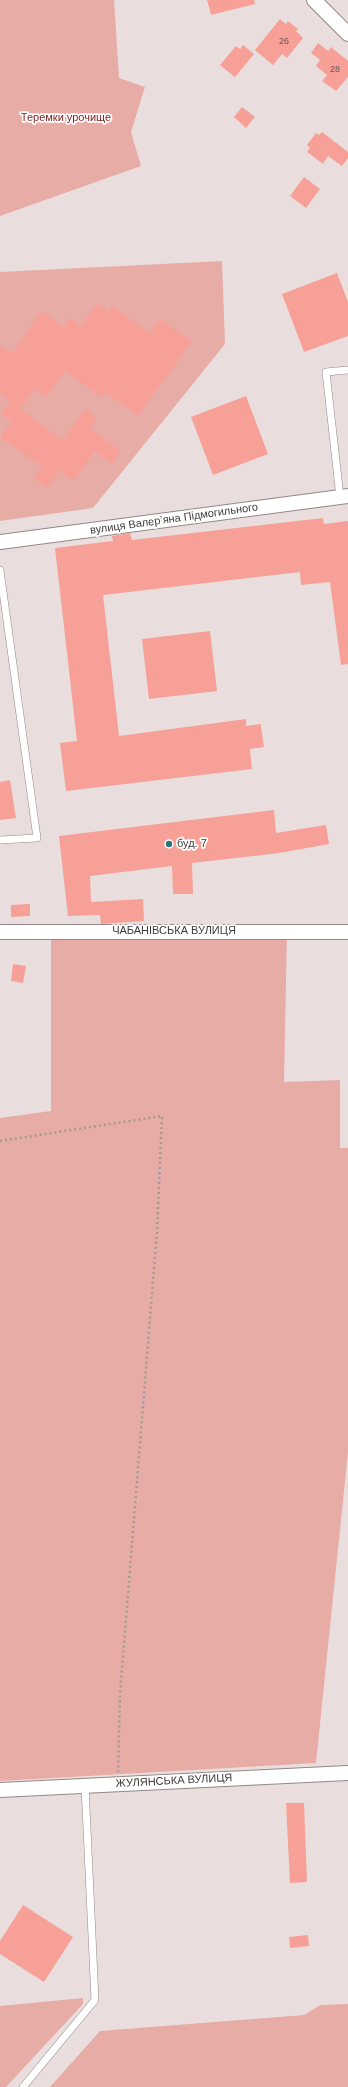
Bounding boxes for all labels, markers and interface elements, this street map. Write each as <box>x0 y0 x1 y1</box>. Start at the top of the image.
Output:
house number: 26 <box>279 37 289 47</box>
house number: 28 <box>330 65 340 75</box>
park label: Теремки урочище <box>21 111 111 125</box>
street label: вулиця Валерʼяна Підмогильного <box>89 501 259 537</box>
place label: буд. 7 <box>177 837 207 851</box>
marker: буд. 7 <box>164 839 174 849</box>
street label: ЧАБАНІВСЬКА ВУЛИЦЯ <box>112 924 236 938</box>
street label: ЖУЛЯНСЬКА ВУЛИЦЯ <box>115 1771 233 1791</box>

